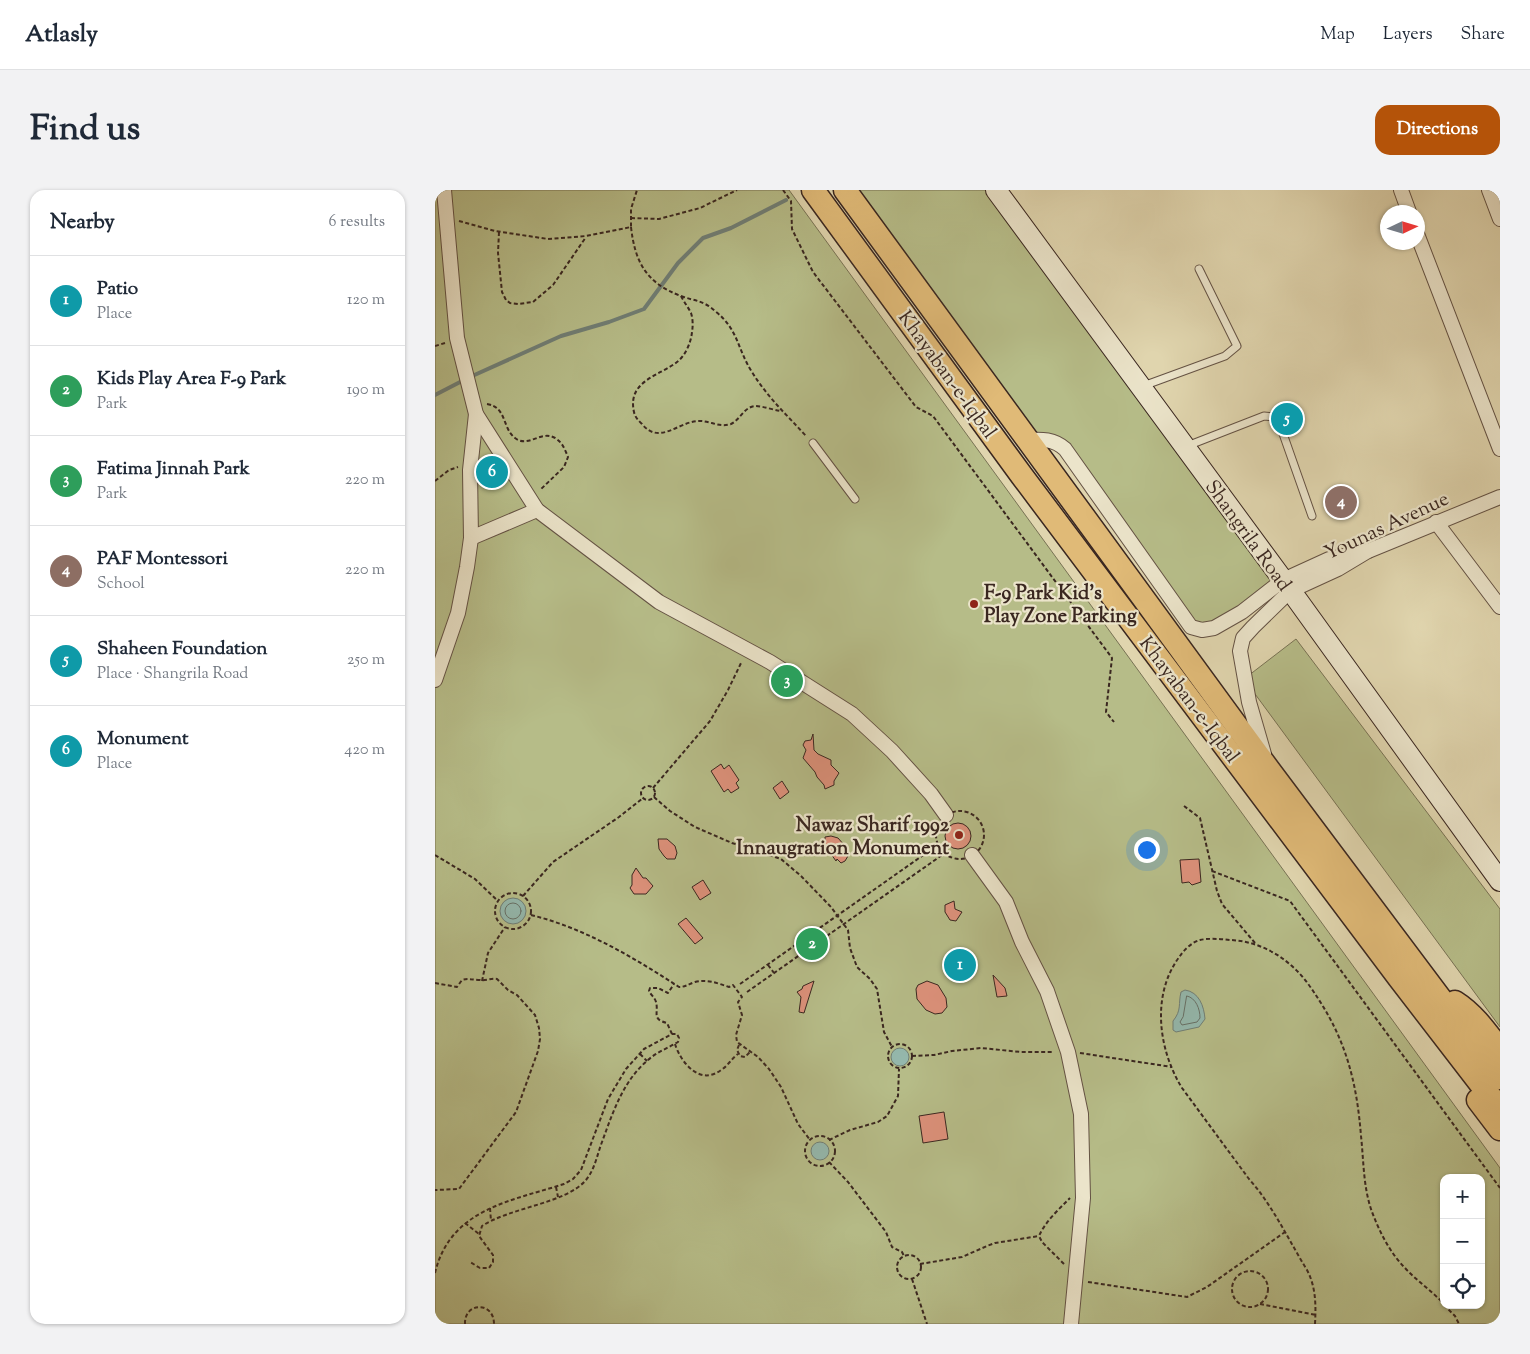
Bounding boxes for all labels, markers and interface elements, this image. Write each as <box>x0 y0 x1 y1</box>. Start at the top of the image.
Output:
text: Atlasly <box>25 18 98 52</box>
text: Map <box>1320 22 1355 48</box>
text: Layers <box>1383 22 1433 48</box>
text: Share <box>1461 22 1505 48</box>
text: Find us <box>30 105 140 156</box>
button: Directions <box>1375 105 1500 155</box>
north arrow <box>1380 205 1425 250</box>
text: Nearby <box>50 208 115 238</box>
text: 6 results <box>329 211 385 234</box>
text: Patio <box>97 276 138 303</box>
text: 1 <box>63 289 69 312</box>
text: 120 m <box>347 289 385 312</box>
text: Place <box>97 303 132 326</box>
street label: Khayaban-e-Iqbal <box>890 305 1003 446</box>
text: Kids Play Area F-9 Park <box>97 366 286 393</box>
text: 2 <box>62 379 70 402</box>
text: 190 m <box>347 379 385 402</box>
text: Park <box>97 393 128 416</box>
pin: 5 <box>1271 400 1303 438</box>
pin: 6 <box>476 453 508 491</box>
text: Fatima Jinnah Park <box>97 456 250 483</box>
text: 3 <box>63 469 69 492</box>
text: 220 m <box>345 469 385 492</box>
street label: Shangrila Road <box>1197 475 1297 598</box>
text: Park <box>97 483 128 506</box>
pin: 4 <box>1325 483 1357 521</box>
street label: Younas Avenue <box>1320 486 1454 569</box>
text: PAF Montessori <box>97 546 228 573</box>
text: 4 <box>62 559 70 582</box>
text: 220 m <box>345 559 385 582</box>
text: School <box>97 573 145 596</box>
place label: F-9 Park Kid's Play Zone Parking <box>984 580 1137 632</box>
marker: F-9 Park Kid's Play Zone Parking <box>968 598 980 610</box>
street label: Khayaban-e-Iqbal <box>1131 631 1246 770</box>
text: Shaheen Foundation <box>97 636 268 663</box>
text: 5 <box>63 649 69 672</box>
text: 250 m <box>347 649 385 672</box>
pin: 3 <box>771 662 803 700</box>
text: Place · Shangrila Road <box>97 663 248 686</box>
text: Monument <box>97 726 188 753</box>
text: 6 <box>62 739 70 762</box>
text: 420 m <box>344 739 385 762</box>
text: Place <box>97 753 132 776</box>
place label: Nawaz Sharif 1992 Innaugration Monument <box>736 812 950 864</box>
marker: Nawaz Sharif 1992 Innaugration Monument <box>953 829 965 841</box>
your location <box>1134 837 1160 863</box>
pin: 2 <box>796 925 828 963</box>
pin: 1 <box>944 946 976 984</box>
map controls <box>1440 1174 1485 1309</box>
button: + <box>1440 1174 1485 1219</box>
button: − <box>1440 1219 1485 1264</box>
button: locate <box>1440 1264 1485 1309</box>

